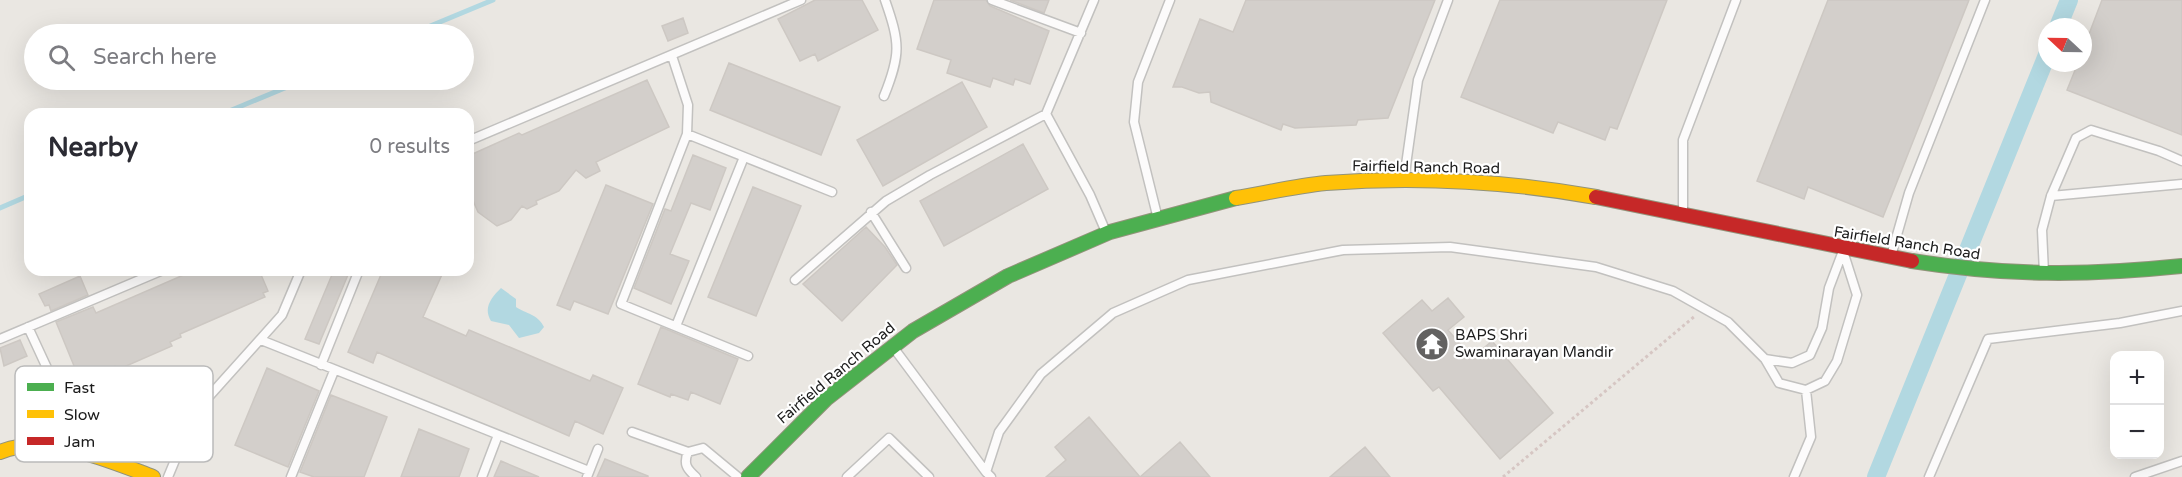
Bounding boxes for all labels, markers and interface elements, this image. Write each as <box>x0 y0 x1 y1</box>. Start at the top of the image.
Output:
north arrow <box>2038 18 2092 72</box>
search box <box>24 24 474 90</box>
icon: search <box>45 41 78 74</box>
text: Search here <box>93 44 217 70</box>
text: Nearby <box>48 132 138 163</box>
text: 0 results <box>370 135 450 159</box>
street label: Fairfield Ranch Road <box>1352 157 1500 177</box>
street label: Fairfield Ranch Road <box>1832 223 1982 263</box>
street label: Fairfield Ranch Road <box>774 319 898 427</box>
temple icon: BAPS Shri Swaminarayan Mandir <box>1414 326 1450 362</box>
place label: BAPS Shri Swaminarayan Mandir <box>1455 326 1614 361</box>
map controls <box>2110 351 2164 459</box>
button: + <box>2110 351 2164 405</box>
legend <box>15 366 213 462</box>
text: Fast <box>64 378 95 398</box>
text: Slow <box>64 405 100 425</box>
button: − <box>2110 405 2164 459</box>
text: Jam <box>64 432 95 452</box>

